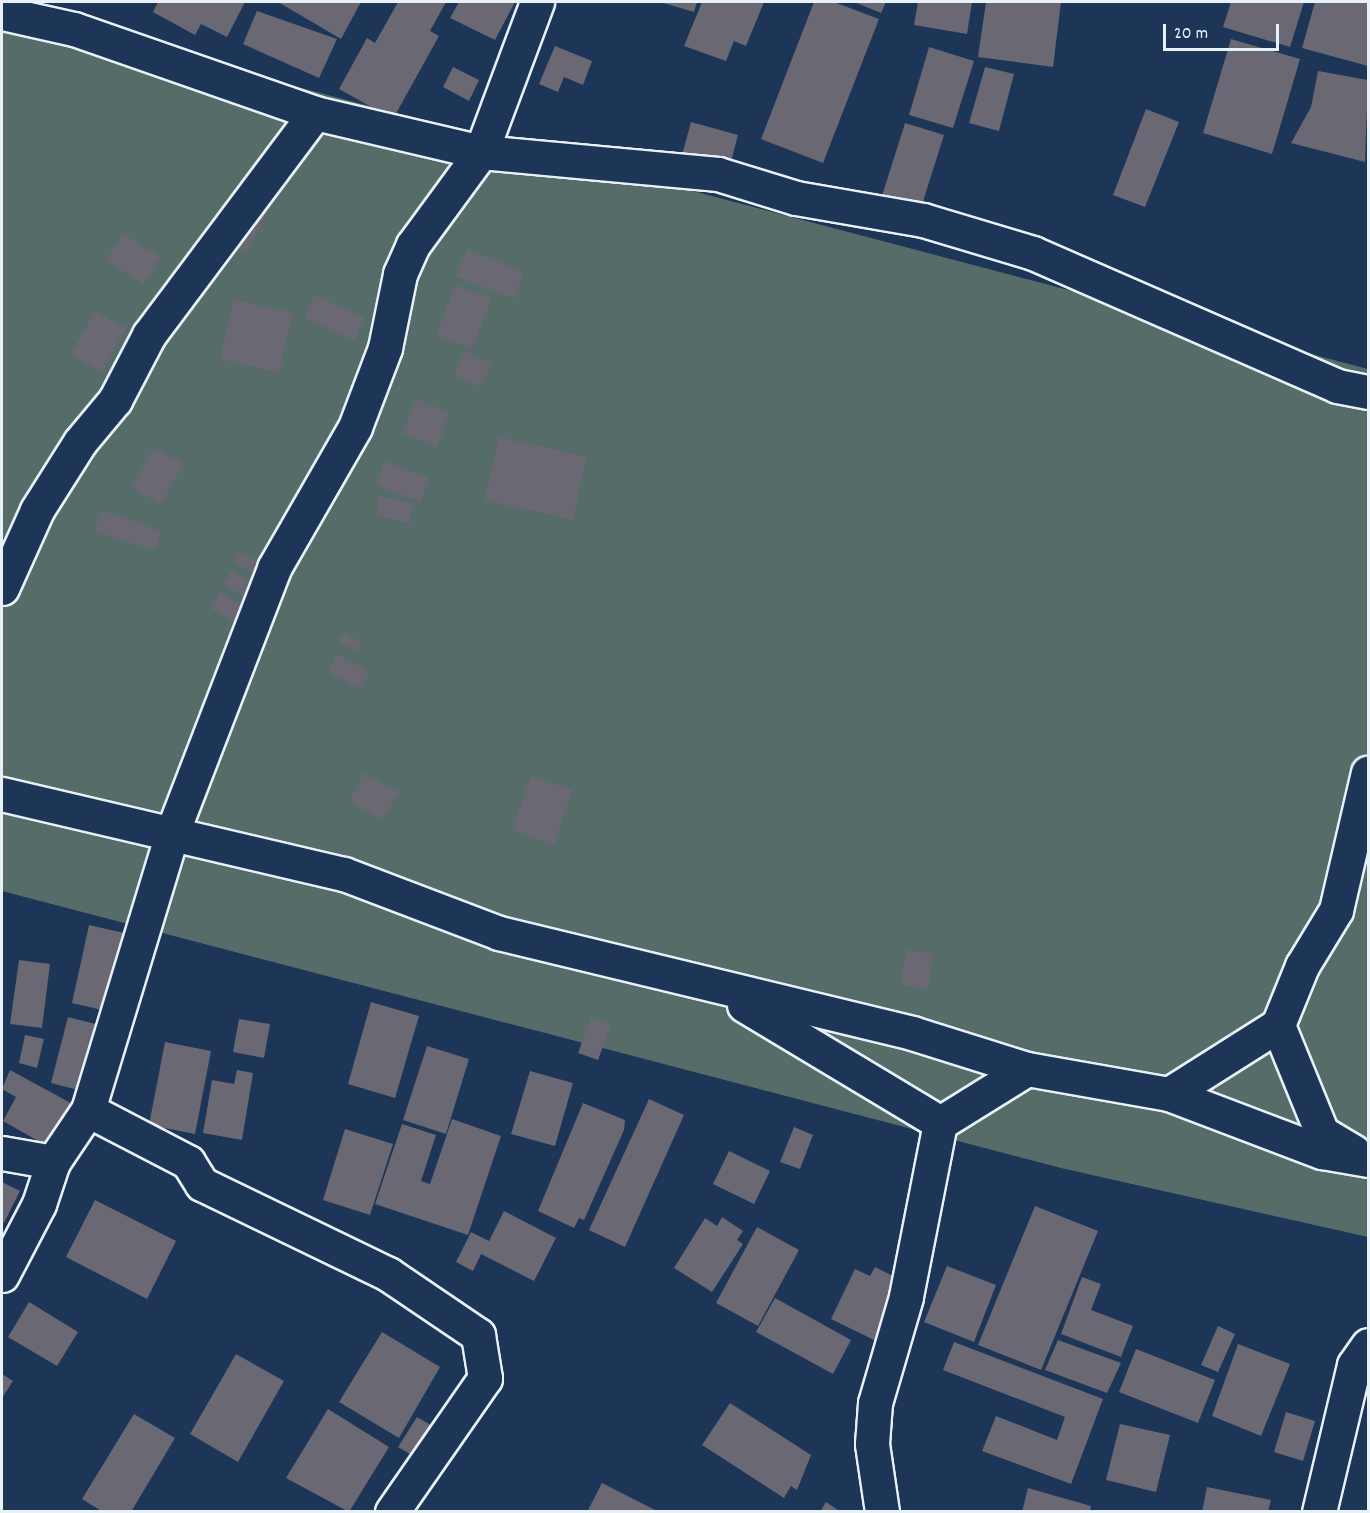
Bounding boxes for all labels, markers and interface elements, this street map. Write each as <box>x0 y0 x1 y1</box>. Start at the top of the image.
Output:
scale bar <box>1166 12 1282 50</box>
text: 20 m <box>1174 22 1208 47</box>

